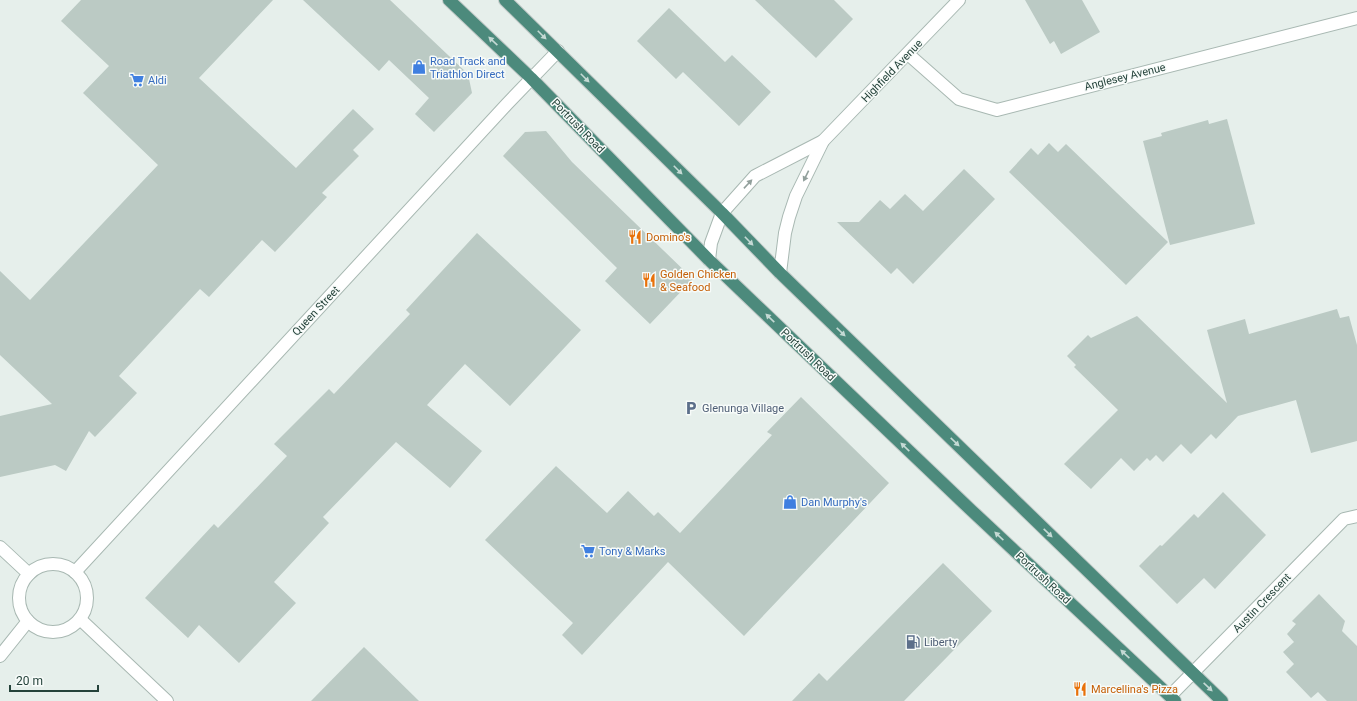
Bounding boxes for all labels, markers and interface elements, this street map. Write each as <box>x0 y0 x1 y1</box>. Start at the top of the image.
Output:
one-way arrow <box>537 30 547 40</box>
one-way arrow <box>488 37 498 46</box>
street label: Highfield Avenue <box>859 37 925 105</box>
place label: Road Track and Triathlon Direct <box>430 55 506 81</box>
shop icon: Road Track and Triathlon Direct <box>411 59 427 75</box>
street label: Anglesey Avenue <box>1083 61 1167 93</box>
supermarket icon: Aldi <box>129 72 145 88</box>
place label: Aldi <box>148 74 167 87</box>
one-way arrow <box>580 74 590 83</box>
street label: Portrush Road <box>549 96 607 156</box>
one-way arrow <box>673 165 683 175</box>
one-way arrow <box>803 171 809 182</box>
one-way arrow <box>743 179 753 189</box>
restaurant icon: Domino's <box>627 229 643 245</box>
place label: Domino's <box>646 231 691 244</box>
one-way arrow <box>744 236 754 246</box>
place label: Golden Chicken & Seafood <box>660 268 736 294</box>
restaurant icon: Golden Chicken & Seafood <box>641 272 657 288</box>
street label: Queen Street <box>290 283 343 339</box>
one-way arrow <box>765 314 775 323</box>
street label: Portrush Road <box>778 326 838 384</box>
one-way arrow <box>836 327 846 337</box>
parking icon: Glenunga Village <box>683 400 699 416</box>
place label: Glenunga Village <box>702 402 784 415</box>
one-way arrow <box>950 437 960 447</box>
one-way arrow <box>900 442 910 452</box>
shop icon: Dan Murphy's <box>782 494 798 510</box>
place label: Dan Murphy's <box>801 496 867 509</box>
one-way arrow <box>1043 528 1053 538</box>
one-way arrow <box>994 532 1004 541</box>
supermarket icon: Tony & Marks <box>580 543 596 559</box>
place label: Tony & Marks <box>599 545 666 558</box>
street label: Portrush Road <box>1013 549 1073 607</box>
street label: Austin Crescent <box>1230 570 1294 635</box>
fuel station icon: Liberty <box>905 634 921 650</box>
place label: Liberty <box>924 636 958 649</box>
one-way arrow <box>1120 649 1130 658</box>
scale bar <box>10 667 98 693</box>
text: 20 m <box>16 674 43 688</box>
restaurant icon: Marcellina's Pizza <box>1072 681 1088 697</box>
one-way arrow <box>1203 682 1212 691</box>
place label: Marcellina's Pizza <box>1091 683 1178 696</box>

